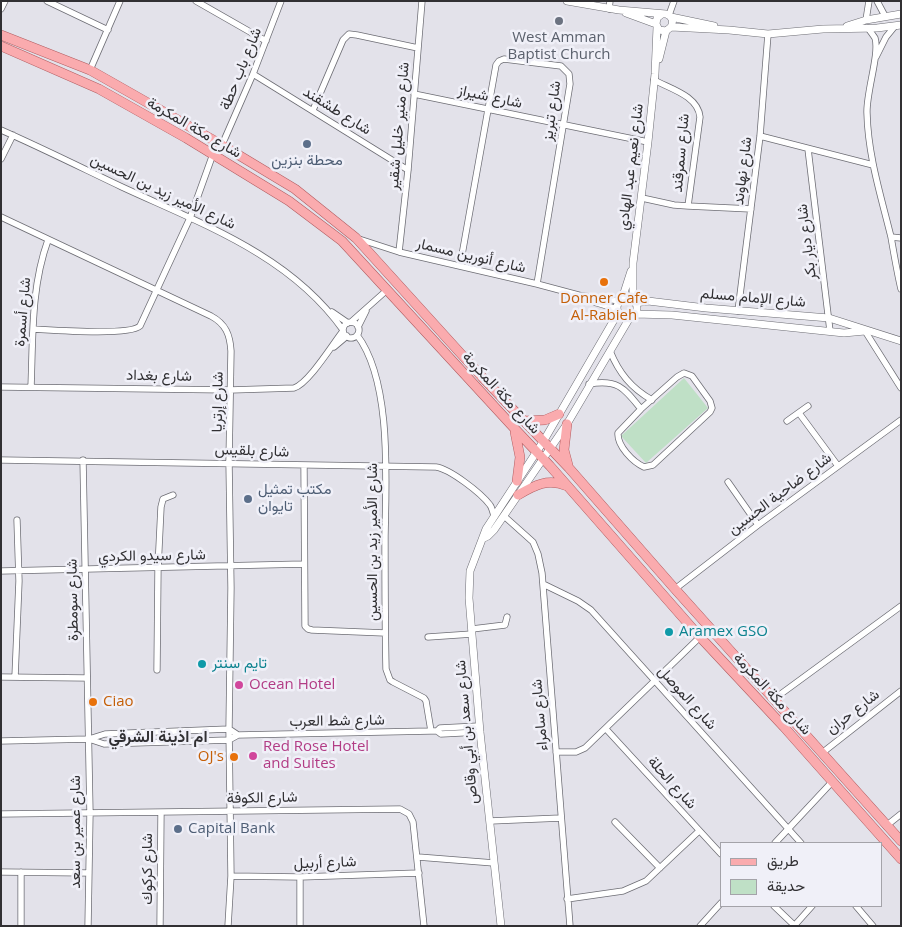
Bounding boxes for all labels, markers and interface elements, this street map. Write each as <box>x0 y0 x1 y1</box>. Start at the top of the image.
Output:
marker: West Amman Baptist Church <box>553 15 565 27</box>
street label: شارع باب حطة <box>216 25 266 113</box>
place label: West Amman Baptist Church <box>507 29 611 64</box>
street label: شارع منير خليل شقير <box>384 61 414 191</box>
street label: شارع تبريز <box>539 80 565 142</box>
street label: شارع شيراز <box>456 81 524 113</box>
street label: شارع طشقند <box>300 83 374 139</box>
street label: شارع مكة المكرمة <box>144 94 244 162</box>
street label: شارع نعيم عبد الهادي <box>614 103 648 231</box>
street label: شارع سمرقند <box>669 113 693 193</box>
street label: شارع نهاوند <box>730 136 756 206</box>
marker: محطة بنزين <box>301 138 313 150</box>
street label: شارع الأمير زيد بن الحسين <box>88 150 238 234</box>
place label: محطة بنزين <box>271 152 343 170</box>
street label: شارع ديار بكر <box>793 203 821 281</box>
street label: شارع أنورين مسمار <box>414 235 528 277</box>
marker: Donner Cafe Al-Rabieh <box>598 276 610 288</box>
street label: شارع أسمرة <box>11 277 35 347</box>
street label: شارع الإمام مسلم <box>700 284 806 312</box>
place label: Donner Cafe Al-Rabieh <box>560 290 648 325</box>
street label: شارع مكة المكرمة <box>458 348 544 438</box>
street label: شارع بغداد <box>126 366 192 386</box>
street label: شارع إرتريا <box>208 372 228 432</box>
street label: شارع بلقيس <box>214 441 290 461</box>
street label: شارع ضاحية الحسين <box>725 449 835 539</box>
street label: شارع الأمير زيد بن الحسين <box>364 463 382 621</box>
place label: مكتب تمثيل تايوان <box>258 481 331 516</box>
marker: مكتب تمثيل تايوان <box>242 493 254 505</box>
street label: شارع سيدو الكردي <box>98 546 206 566</box>
street label: شارع سومطرة <box>63 559 83 641</box>
place label: Aramex GSO <box>679 623 768 641</box>
marker: Aramex GSO <box>663 626 675 638</box>
street label: شارع مكة المكرمة <box>729 649 815 739</box>
place label: تايم سنتر <box>212 655 267 673</box>
marker: تايم سنتر <box>196 658 208 670</box>
street label: شارع سعد بن أبي وقاص <box>452 659 482 805</box>
street label: شارع الموصل <box>654 662 720 734</box>
place label: Ocean Hotel <box>249 676 335 694</box>
street label: شارع سامراء <box>528 678 552 752</box>
marker: Ocean Hotel <box>233 679 245 691</box>
street label: شارع حران <box>823 686 883 738</box>
place label: Ciao <box>103 693 134 711</box>
marker: Ciao <box>87 696 99 708</box>
street label: شارع شط العرب <box>289 711 385 731</box>
district label: ام اذينة الشرقي <box>108 727 208 747</box>
place label: Red Rose Hotel and Suites <box>263 738 369 773</box>
place label: OJ's <box>198 748 224 766</box>
marker: Red Rose Hotel and Suites <box>247 750 259 762</box>
marker: OJ's <box>228 751 240 763</box>
street label: شارع الحلة <box>644 753 700 813</box>
street label: شارع عمير بن سعد <box>67 775 85 889</box>
street label: شارع الكوفة <box>226 788 298 808</box>
place label: Capital Bank <box>188 820 275 838</box>
marker: Capital Bank <box>172 823 184 835</box>
street label: شارع كركوك <box>139 833 157 905</box>
legend <box>720 842 882 907</box>
text: طريق <box>767 850 799 870</box>
street label: شارع أربيل <box>293 853 357 873</box>
text: حديقة <box>767 875 805 895</box>

